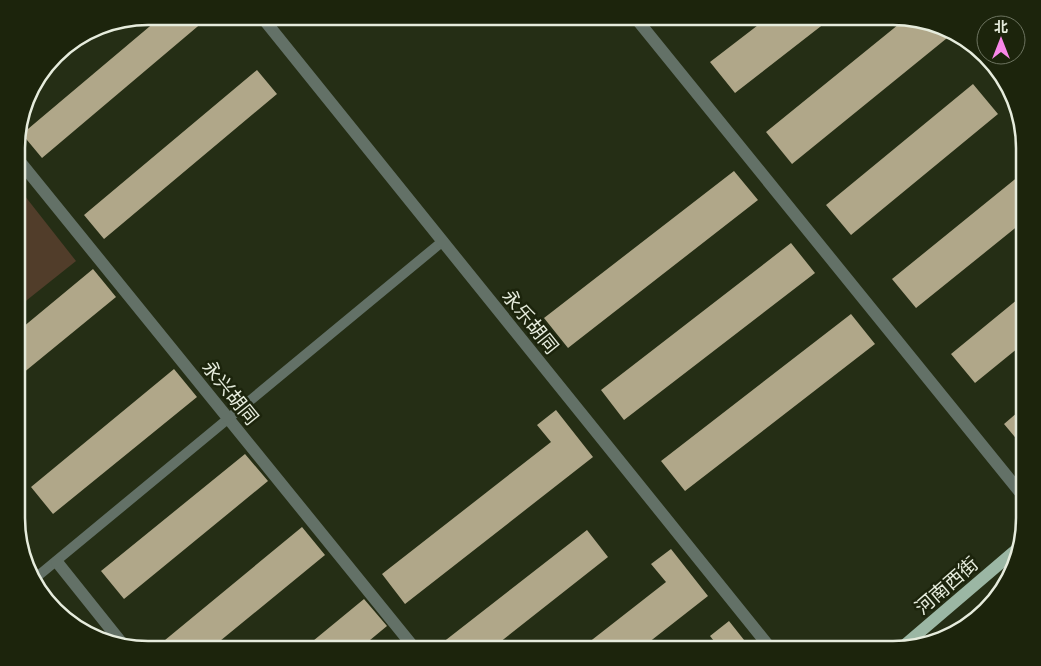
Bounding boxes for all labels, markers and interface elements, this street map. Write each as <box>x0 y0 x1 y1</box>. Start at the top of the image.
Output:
north arrow <box>976 15 1026 65</box>
text: 北 <box>994 16 1008 37</box>
street label: 永乐胡同 <box>496 282 566 360</box>
street label: 永兴胡同 <box>196 353 266 431</box>
street label: 河南西街 <box>908 549 984 621</box>

